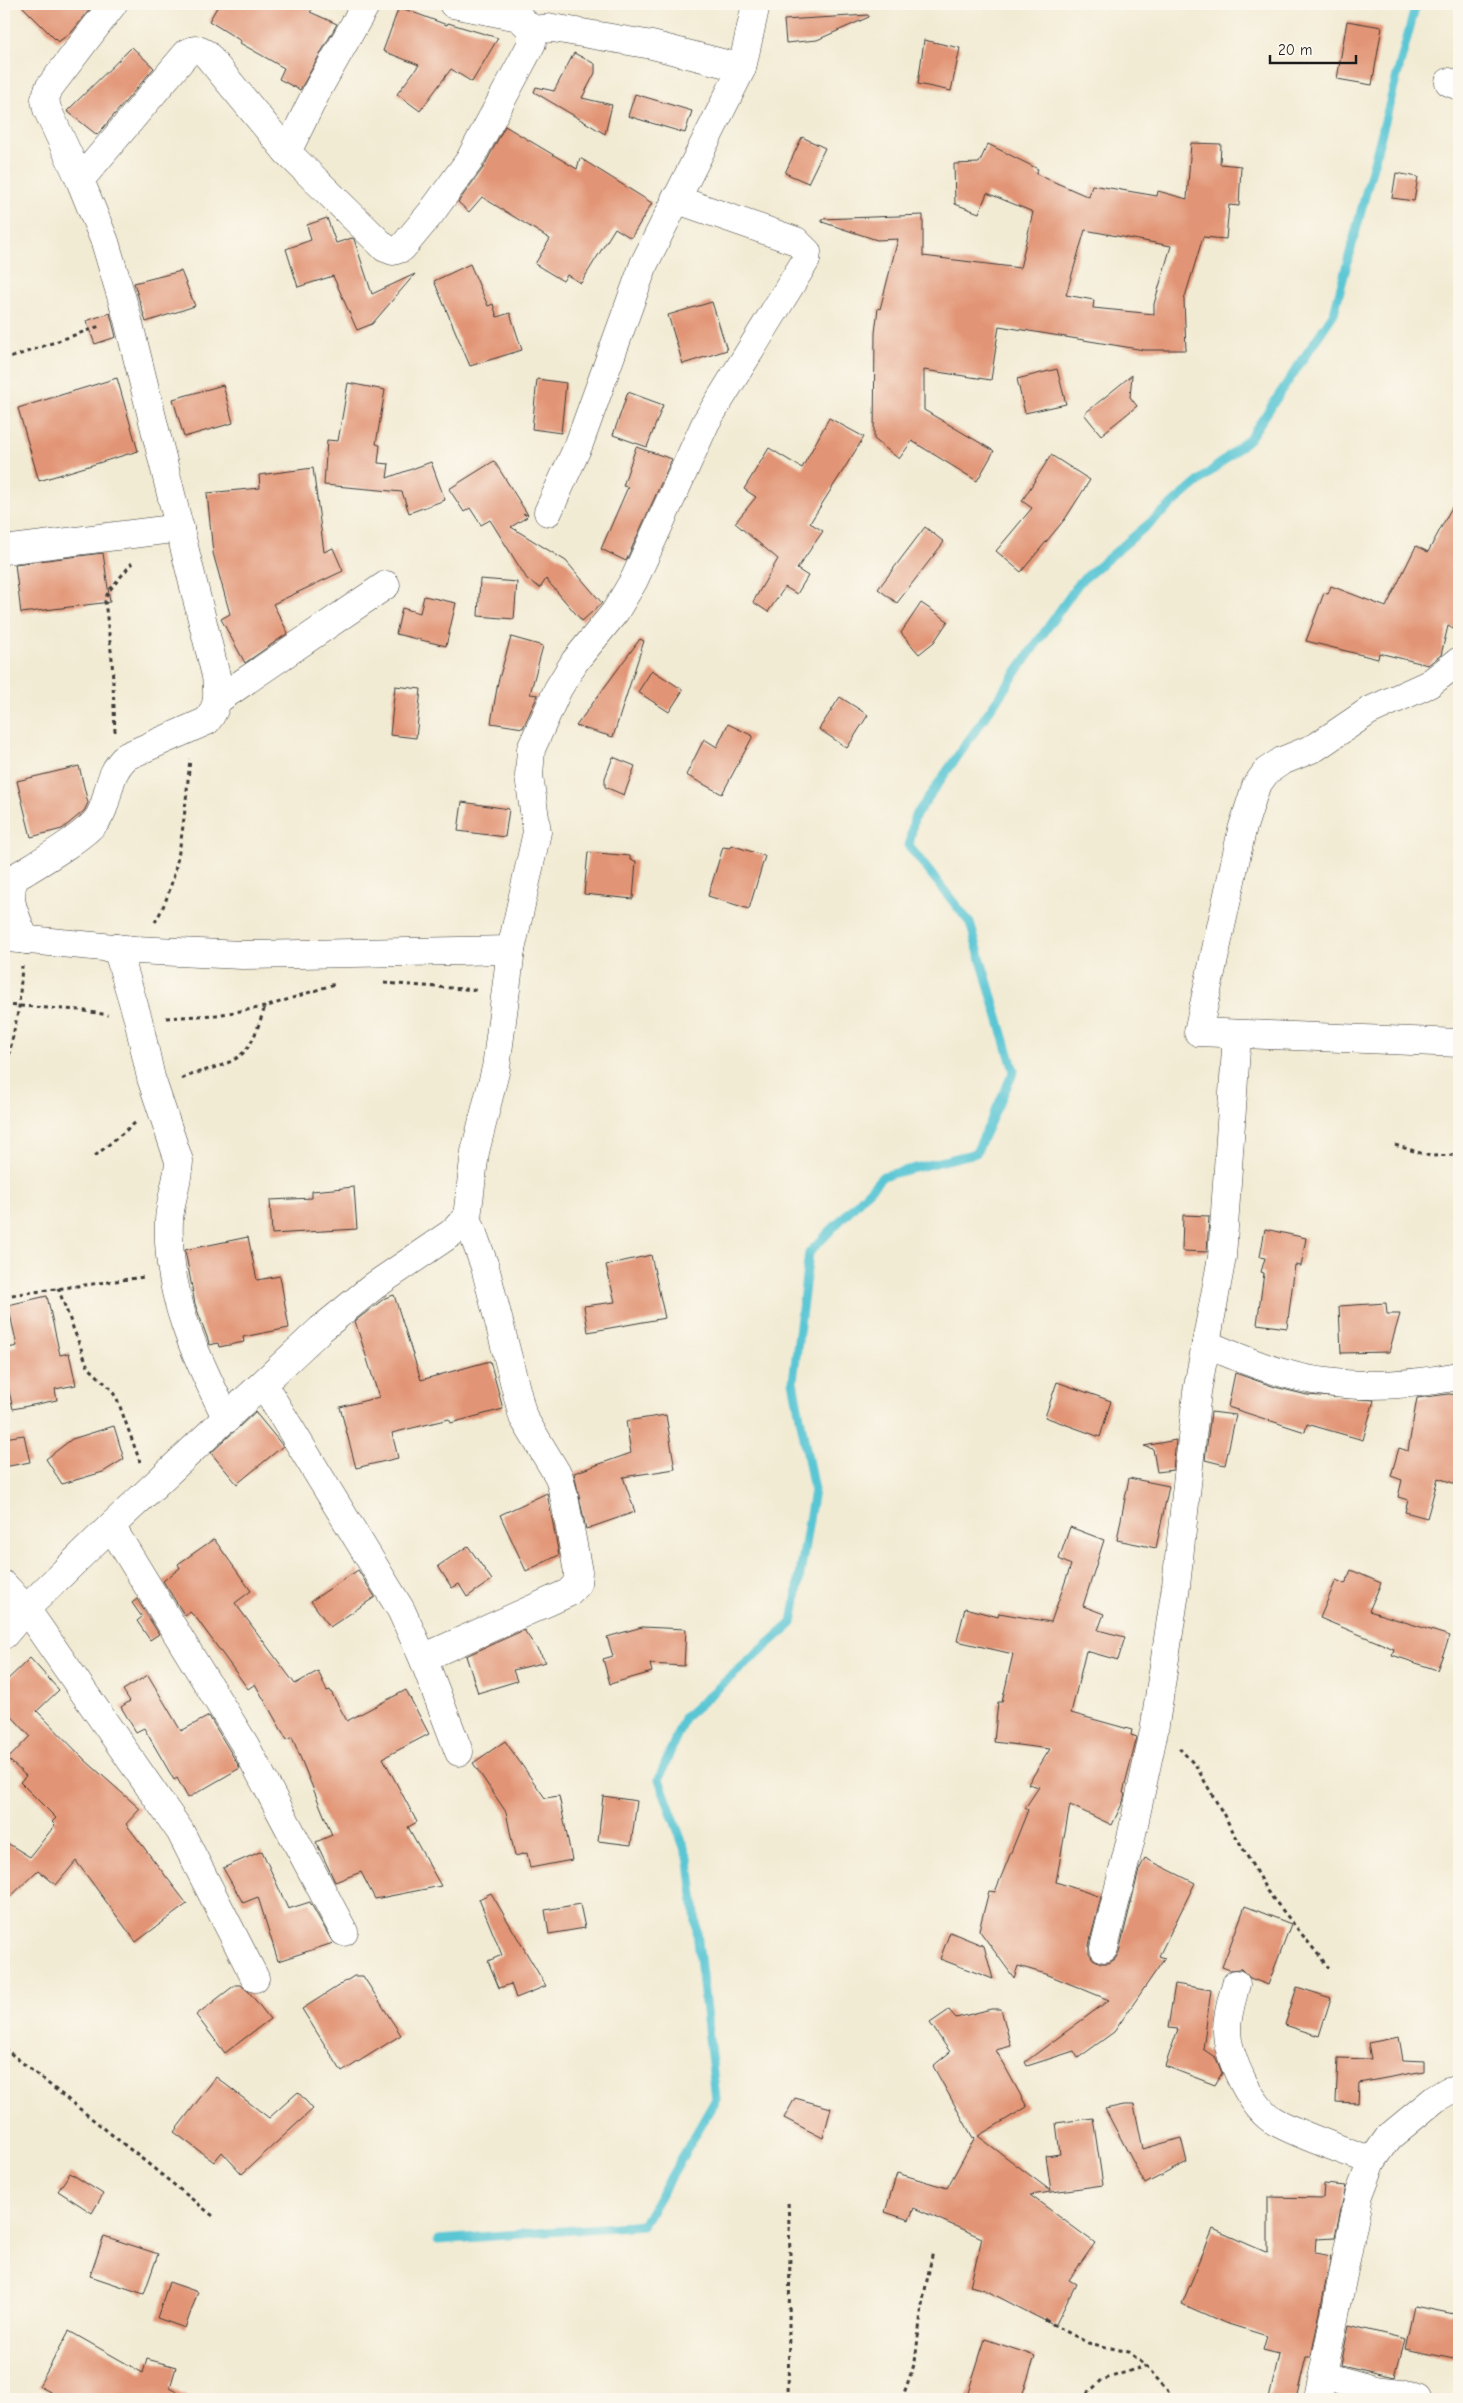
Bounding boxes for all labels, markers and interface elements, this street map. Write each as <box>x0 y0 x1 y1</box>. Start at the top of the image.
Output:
scale bar <box>1270 32 1357 64</box>
text: 20 m <box>1278 41 1312 59</box>

